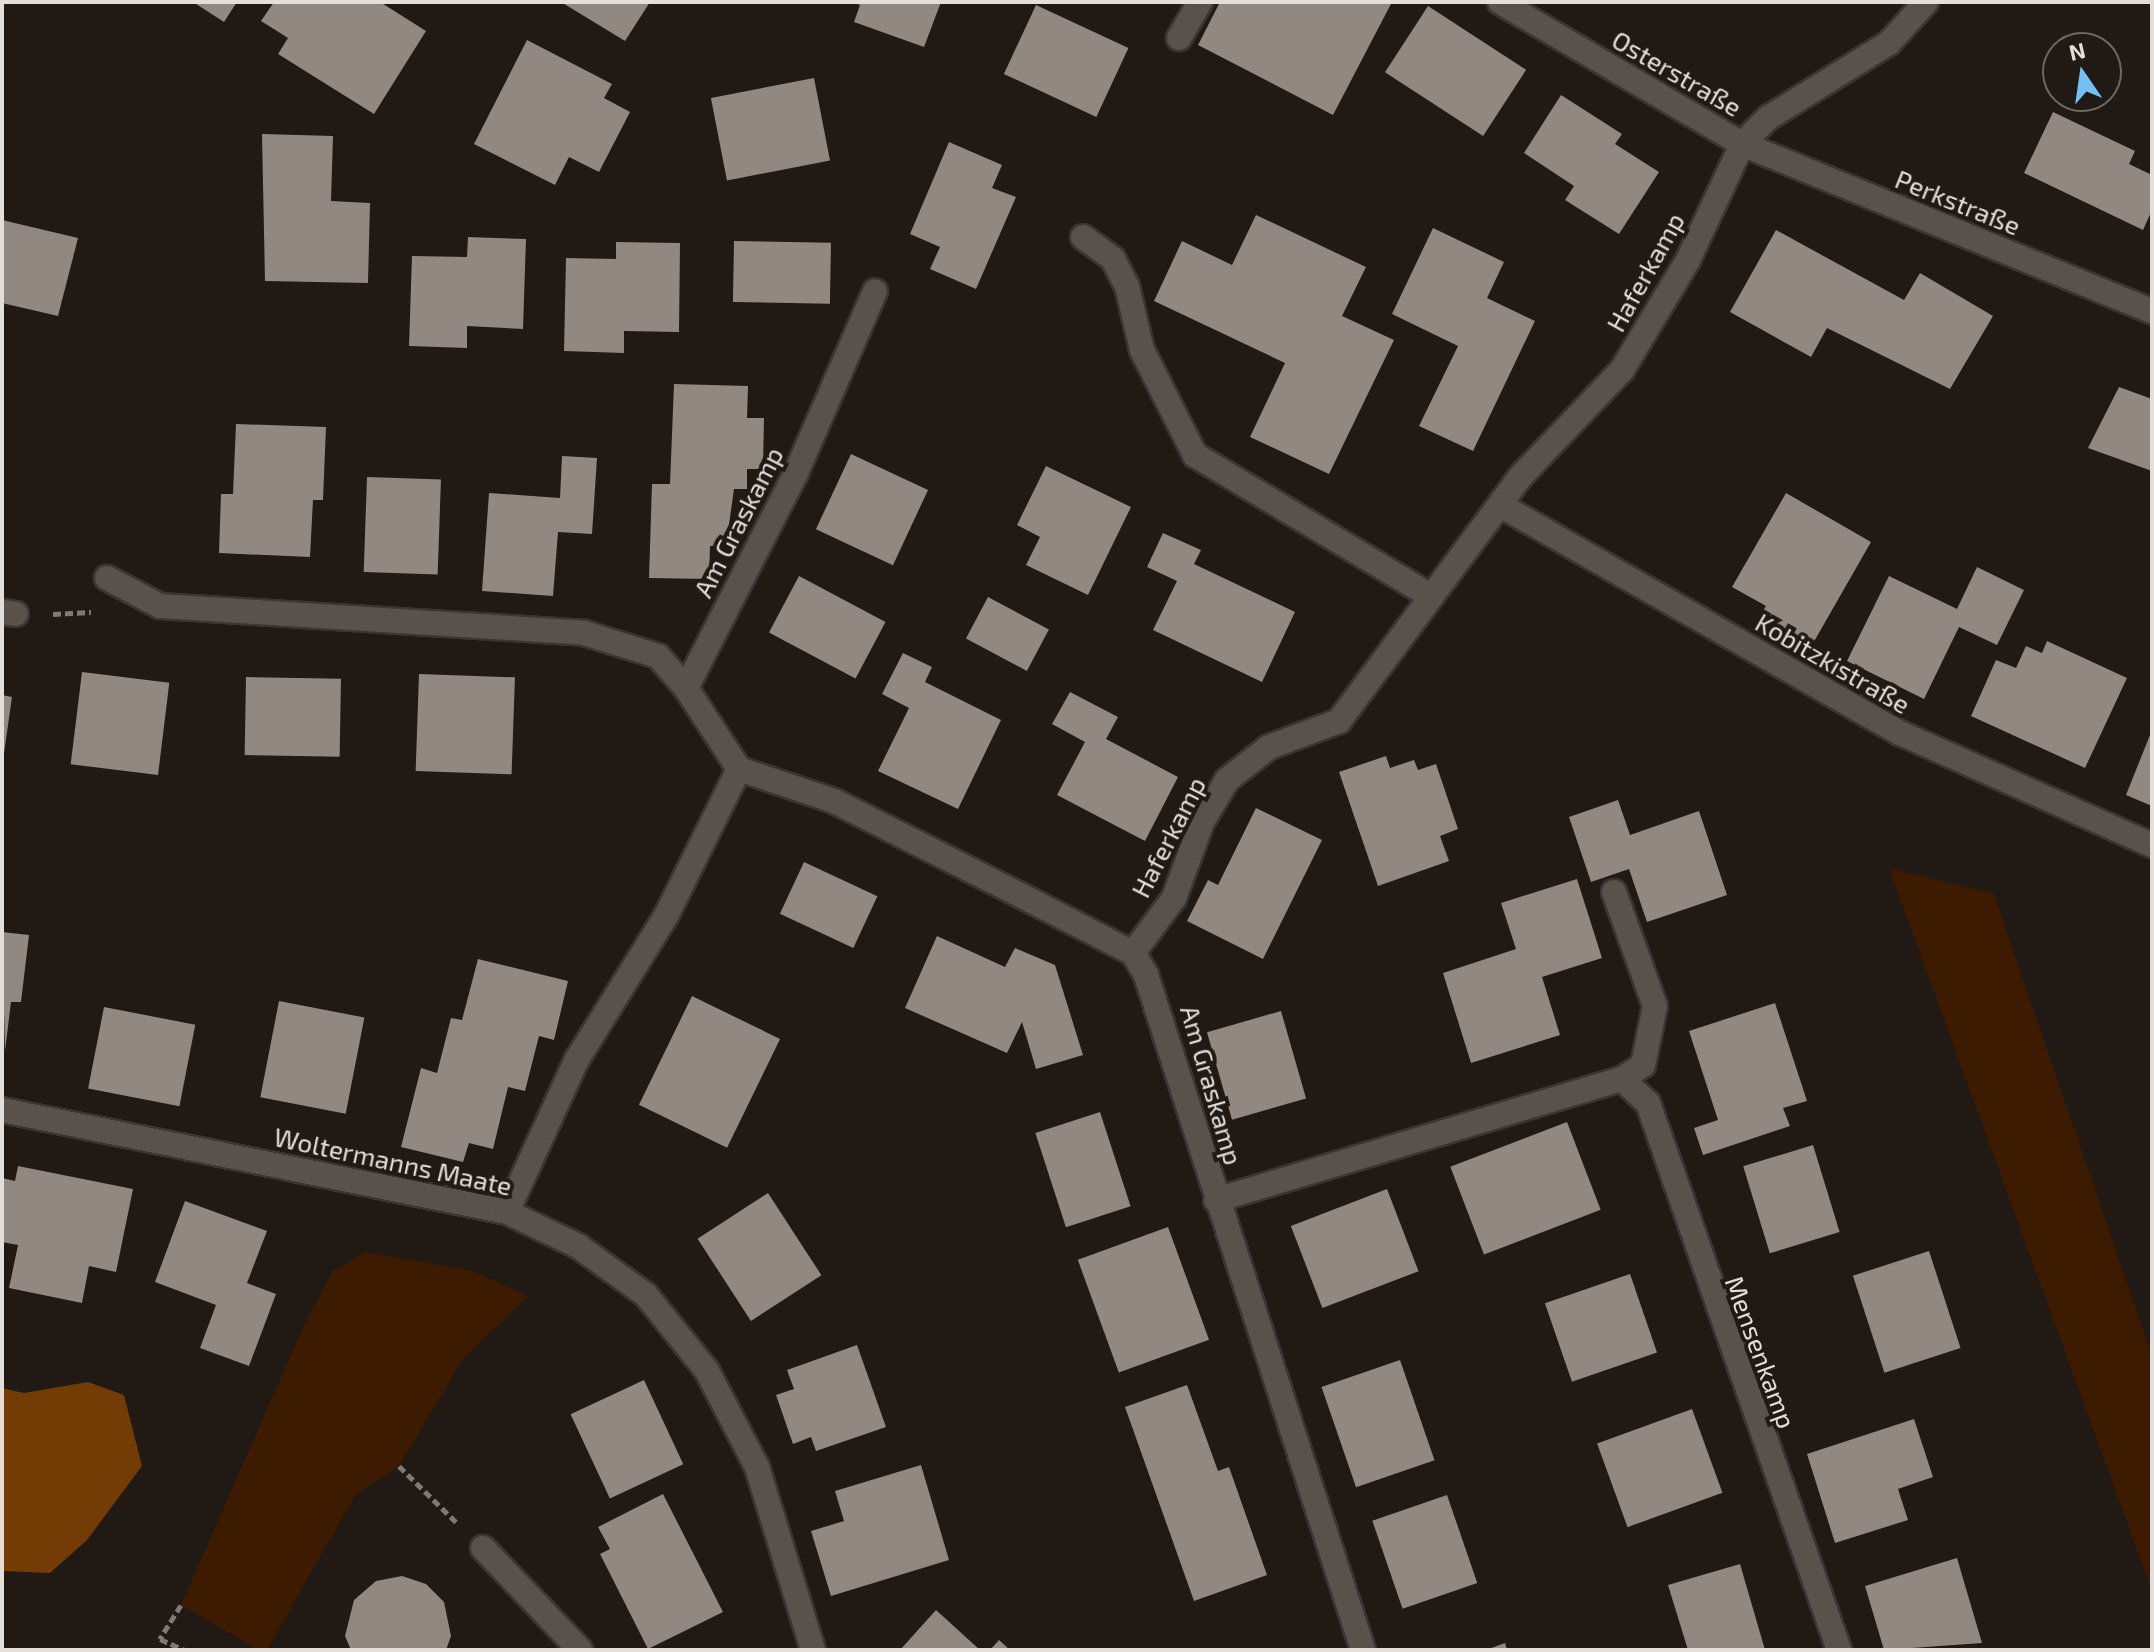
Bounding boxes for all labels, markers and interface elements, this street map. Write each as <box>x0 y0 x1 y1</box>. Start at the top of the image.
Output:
street label: Osterstraße <box>1607 23 1747 123</box>
north arrow <box>2042 32 2122 112</box>
text: N <box>2066 36 2088 65</box>
street label: Perkstraße <box>1891 163 2025 241</box>
street label: Haferkamp <box>1600 207 1690 337</box>
street label: Am Graskamp <box>687 442 789 602</box>
street label: Kobitzkistraße <box>1750 606 1916 720</box>
street label: Haferkamp <box>1124 772 1212 902</box>
street label: Am Graskamp <box>1174 1002 1250 1168</box>
street label: Woltermanns Maate <box>271 1121 515 1201</box>
street label: Mensenkamp <box>1719 1272 1803 1432</box>

